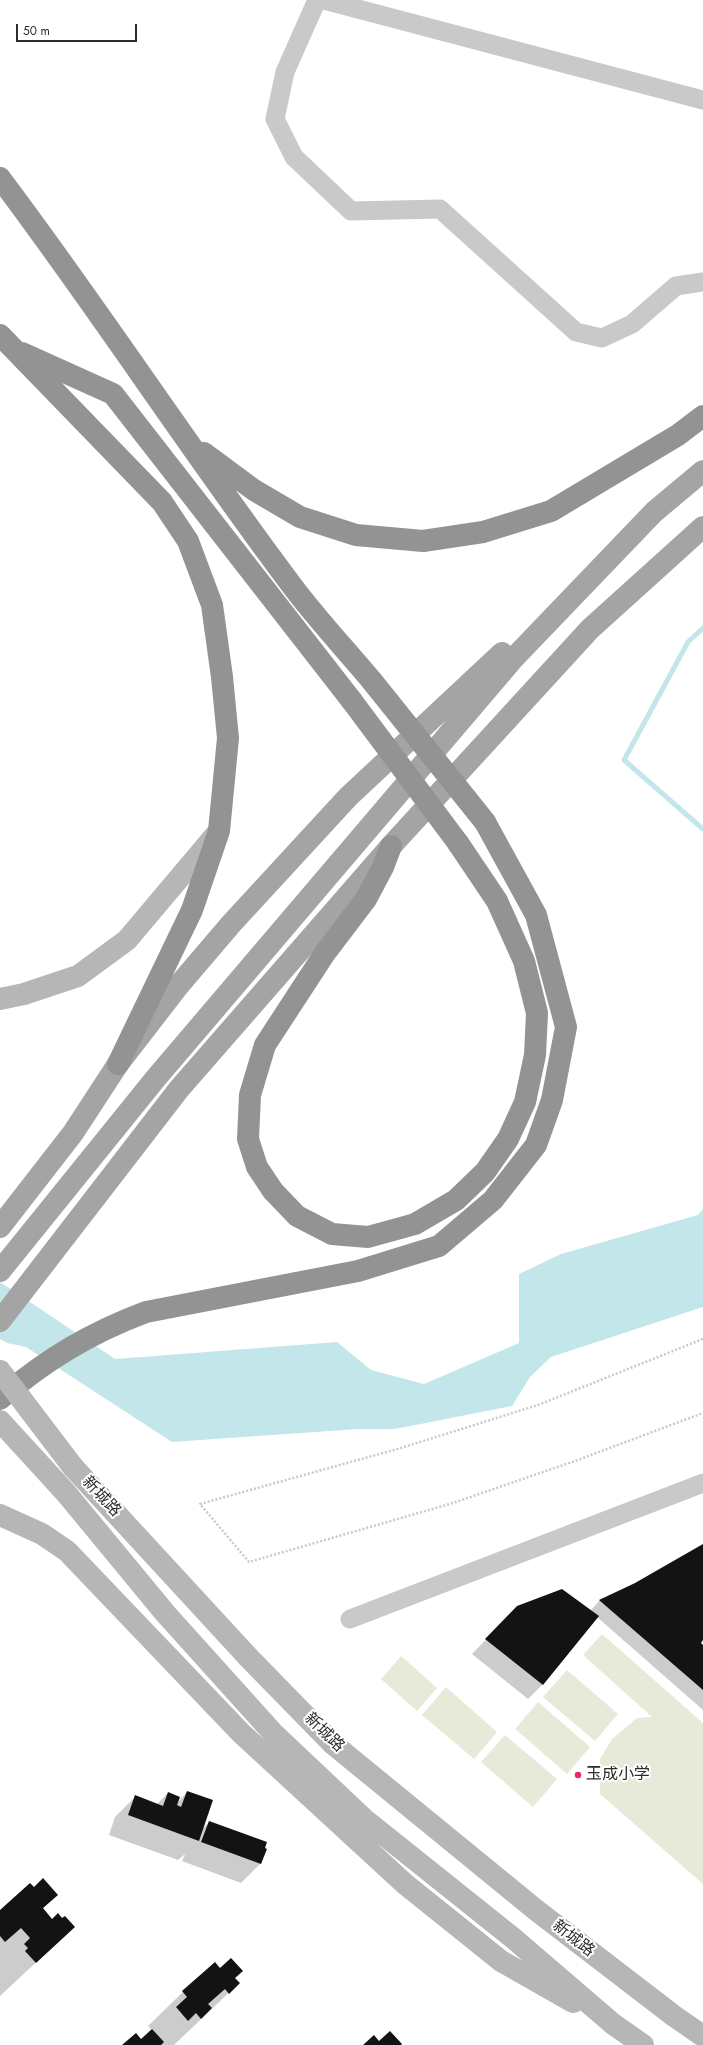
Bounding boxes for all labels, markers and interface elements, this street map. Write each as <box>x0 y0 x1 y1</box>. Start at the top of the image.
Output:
scale bar <box>18 16 139 42</box>
text: 50 m <box>23 22 50 40</box>
street label: 新城路 <box>78 1473 124 1521</box>
street label: 新城路 <box>300 1709 348 1757</box>
place label: 玉成小学 <box>586 1765 650 1785</box>
marker: 玉成小学 <box>573 1770 583 1780</box>
street label: 新城路 <box>548 1917 598 1961</box>

